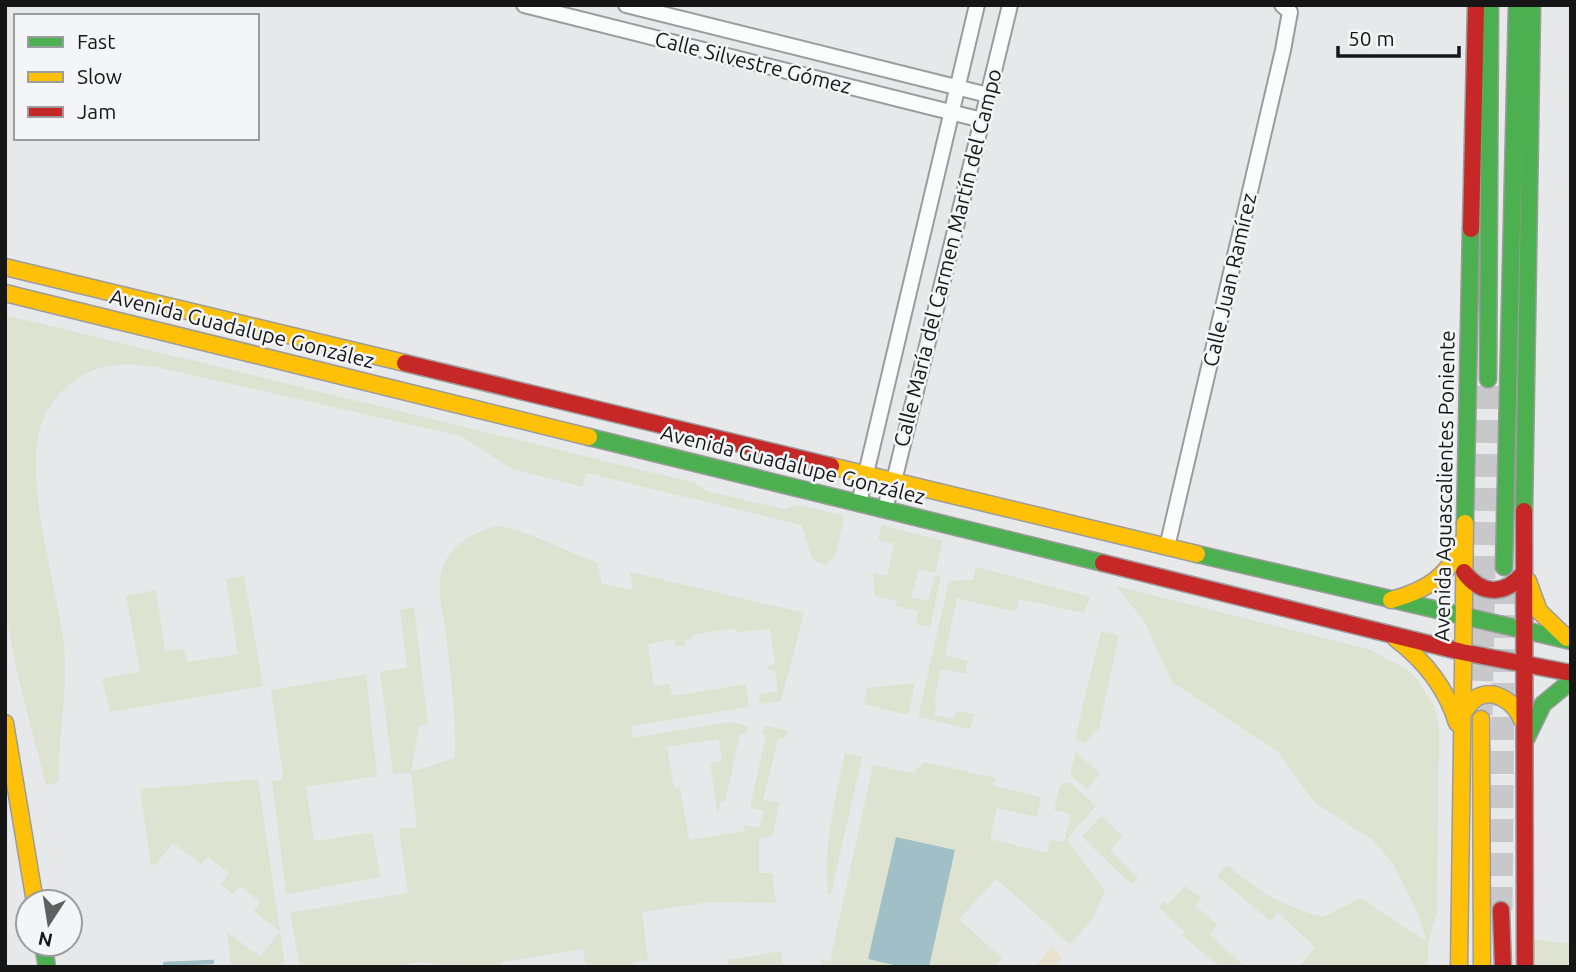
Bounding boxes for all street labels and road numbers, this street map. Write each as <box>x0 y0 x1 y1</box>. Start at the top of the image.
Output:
street label: Calle Silvestre Gómez <box>652 26 854 98</box>
street label: Calle María del Carmen Martín del Campo <box>888 66 1006 449</box>
street label: Calle Juan Ramírez <box>1197 191 1261 369</box>
street label: Avenida Guadalupe González <box>108 284 377 373</box>
street label: Avenida Aguascalientes Poniente <box>1429 330 1459 642</box>
street label: Avenida Guadalupe González <box>659 420 928 509</box>

